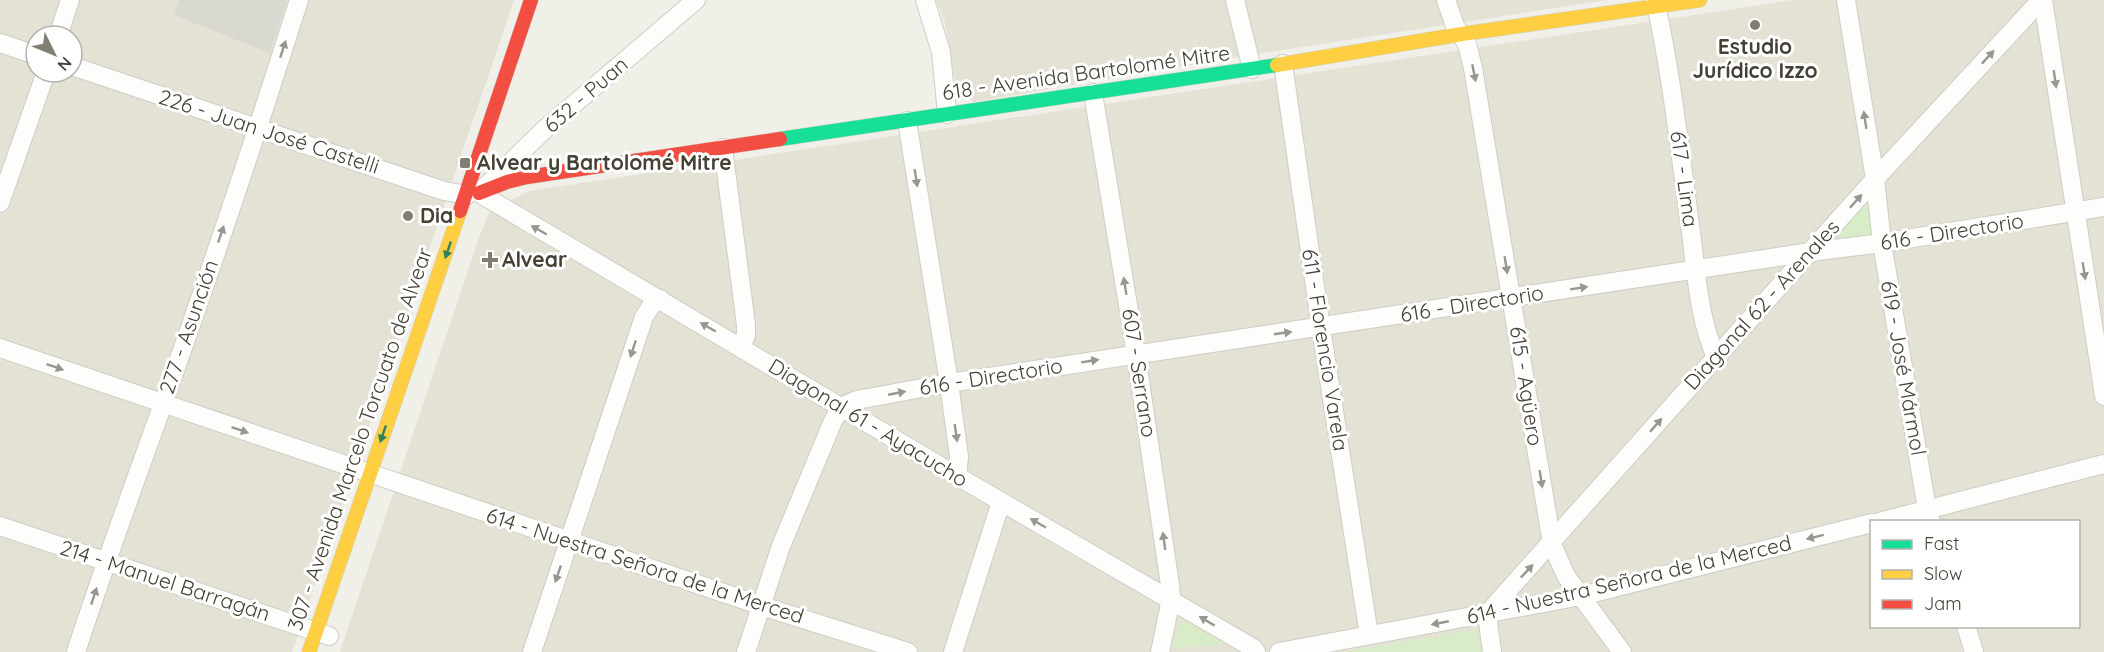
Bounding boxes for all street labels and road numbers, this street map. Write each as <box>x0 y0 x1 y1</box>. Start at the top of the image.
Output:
street label: 618 - Avenida Bartolomé Mitre <box>940 39 1231 105</box>
street label: 632 - Puan <box>538 51 633 138</box>
street label: 226 - Juan José Castelli <box>156 83 383 179</box>
street label: 617 - Lima <box>1665 129 1705 229</box>
street label: 616 - Directorio <box>1878 207 2025 255</box>
street label: Diagonal 62 - Arenales <box>1678 214 1845 395</box>
street label: 307 - Avenida Marcelo Torcuato de Alvear <box>281 244 437 634</box>
street label: 611 - Florencio Varela <box>1297 247 1355 453</box>
street label: 277 - Asunción <box>153 256 223 397</box>
street label: 619 - José Mármol <box>1876 278 1932 457</box>
street label: 616 - Directorio <box>1398 279 1545 327</box>
street label: 607 - Serrano <box>1117 307 1163 439</box>
street label: 615 - Agüero <box>1505 324 1549 447</box>
street label: Diagonal 61 - Ayacucho <box>764 352 973 492</box>
street label: 616 - Directorio <box>917 352 1064 400</box>
street label: 614 - Nuestra Señora de la Merced <box>483 501 807 629</box>
street label: 614 - Nuestra Señora de la Merced <box>1464 529 1794 629</box>
street label: 214 - Manuel Barragán <box>57 534 274 626</box>

